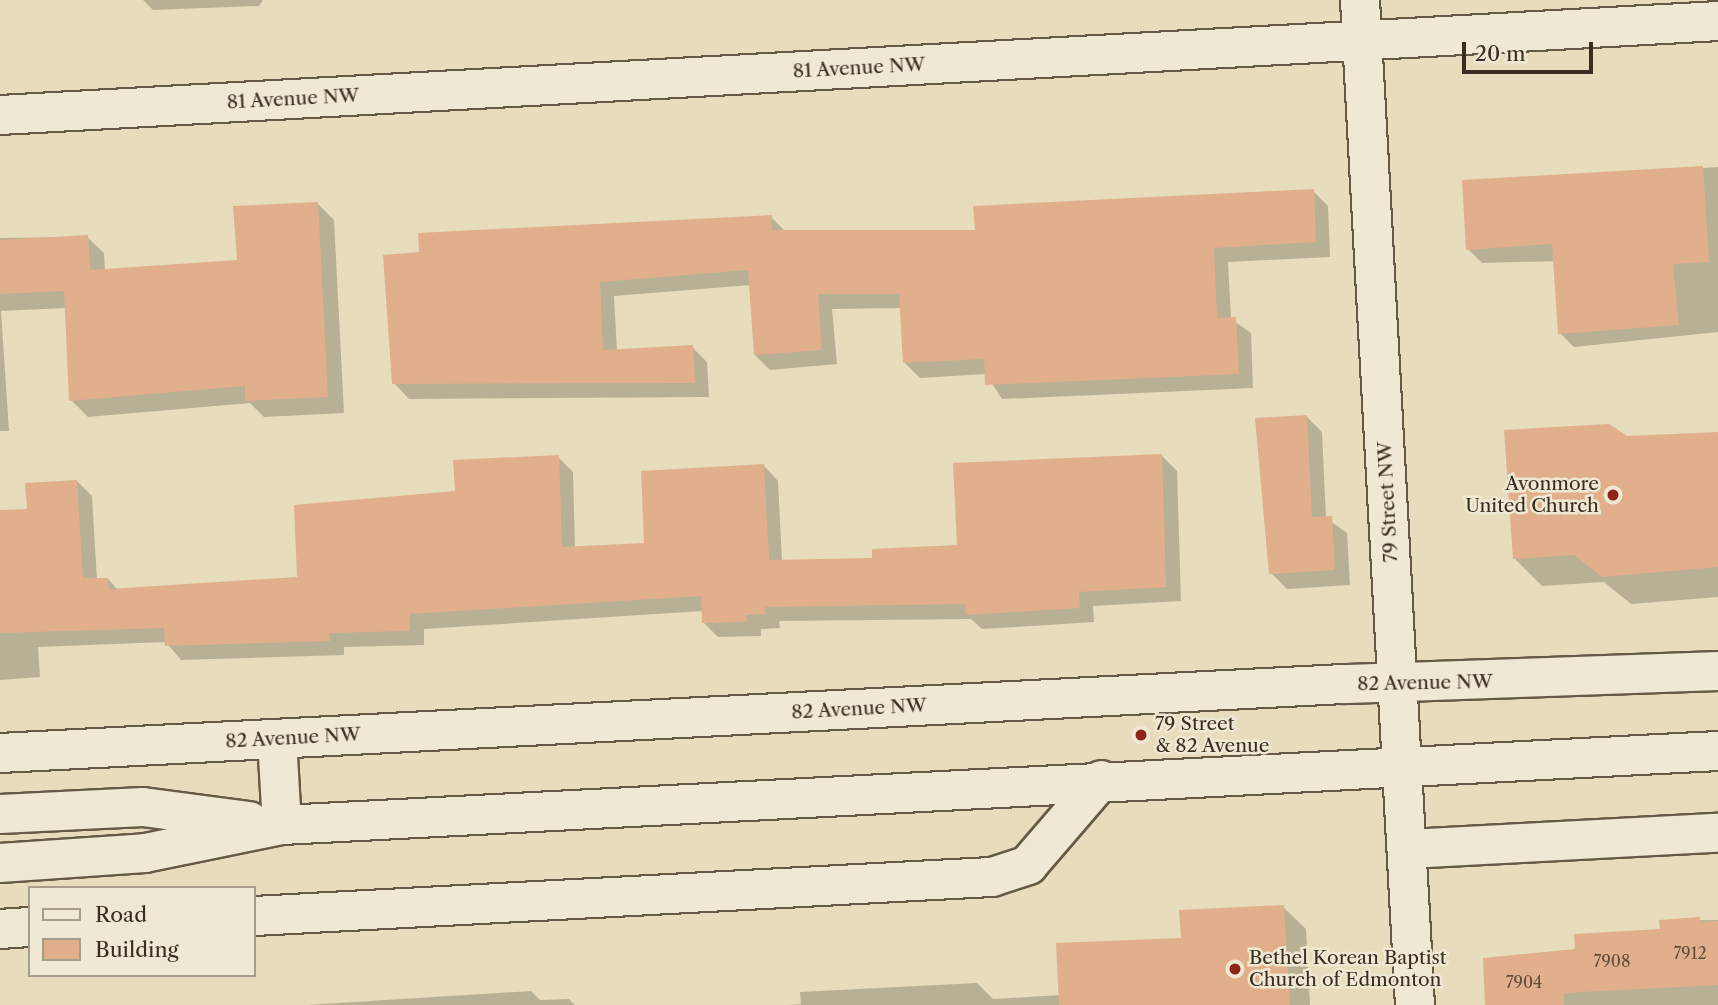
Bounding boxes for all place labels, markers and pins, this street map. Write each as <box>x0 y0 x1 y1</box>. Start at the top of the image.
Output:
place label: Avonmore United Church <box>1465 473 1599 517</box>
marker: Avonmore United Church <box>1605 487 1621 503</box>
place label: 79 Street & 82 Avenue <box>1155 713 1270 757</box>
marker: 79 Street & 82 Avenue <box>1133 727 1149 743</box>
place label: Bethel Korean Baptist Church of Edmonton <box>1249 947 1446 991</box>
marker: Bethel Korean Baptist Church of Edmonton <box>1227 961 1243 977</box>

